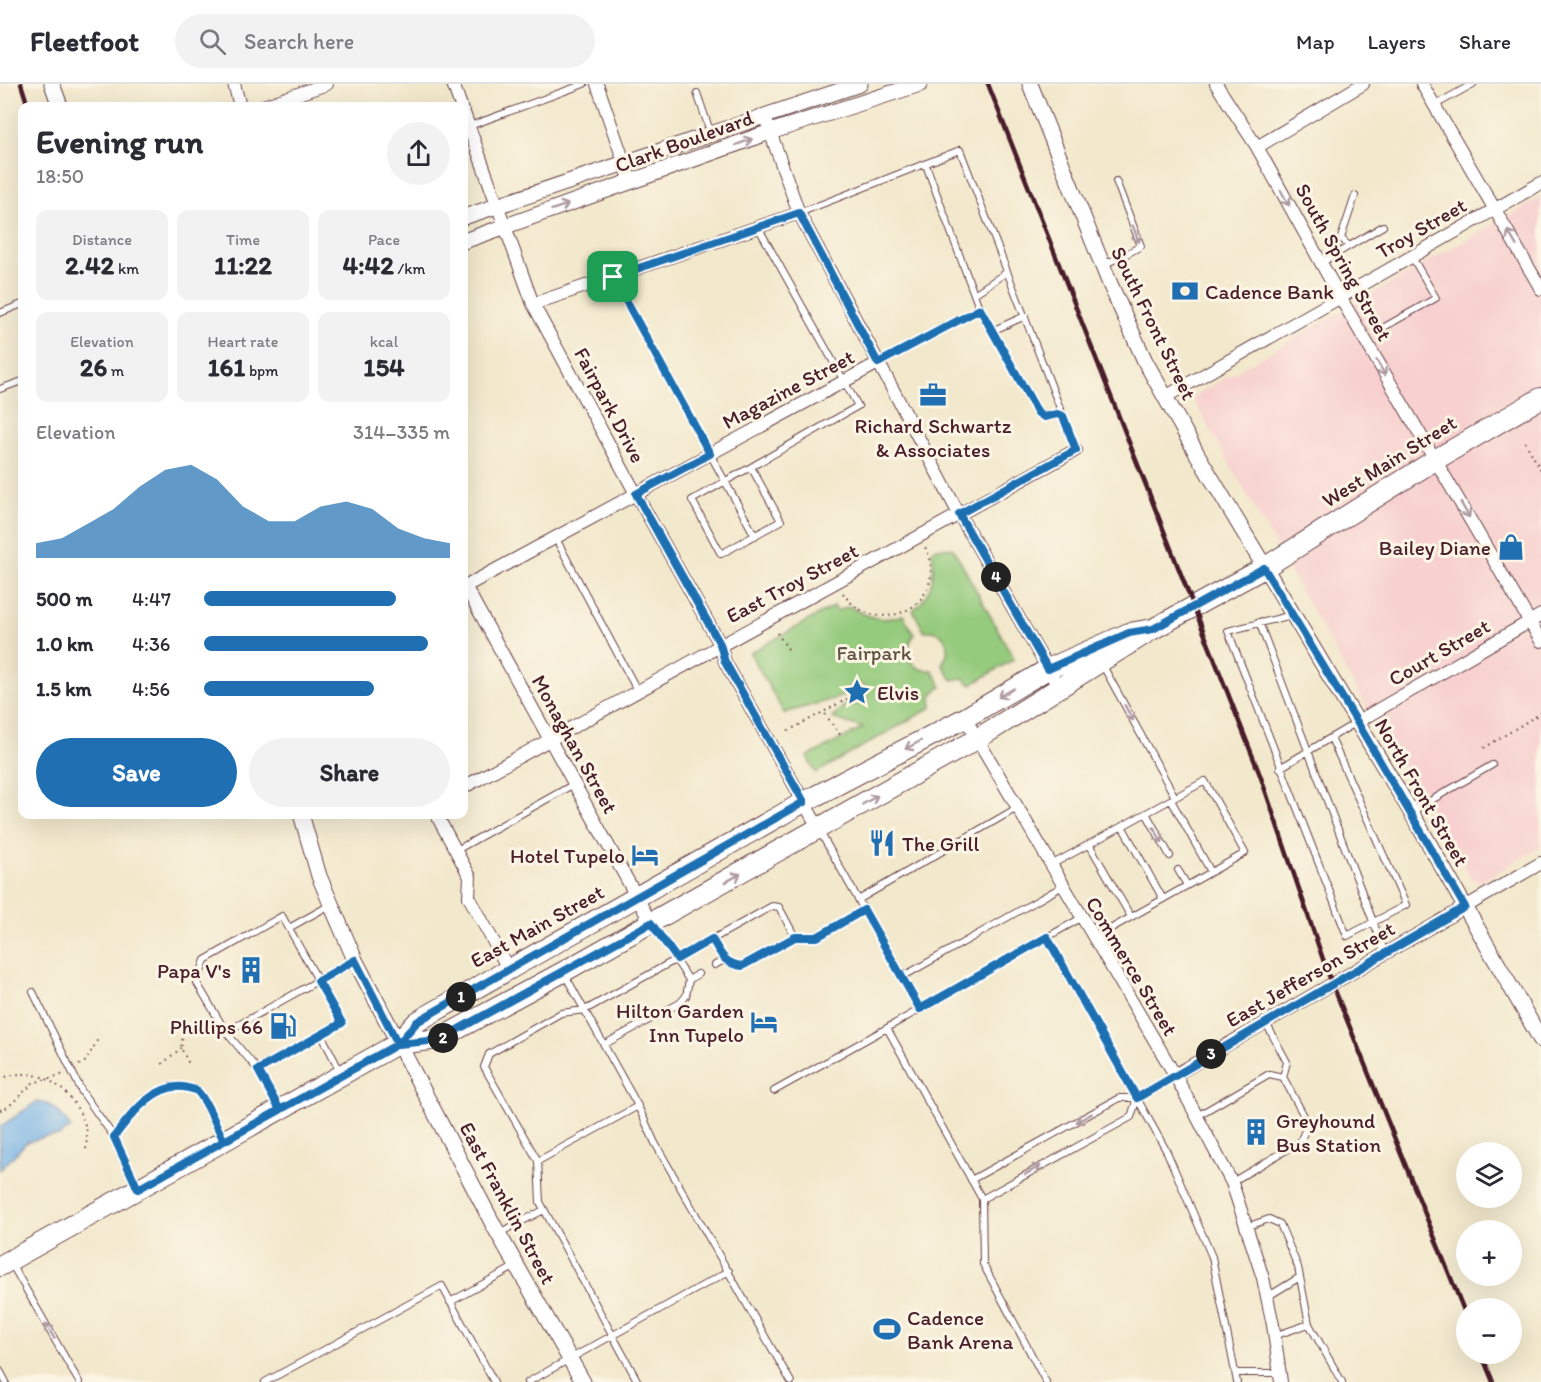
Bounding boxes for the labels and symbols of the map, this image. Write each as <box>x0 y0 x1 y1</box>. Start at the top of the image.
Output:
street label: Clark Boulevard <box>611 104 757 178</box>
one-way arrow <box>734 135 753 146</box>
street label: South Spring Street <box>1290 179 1398 345</box>
one-way arrow <box>1279 189 1291 206</box>
street label: Troy Street <box>1371 192 1471 264</box>
one-way arrow <box>550 201 569 212</box>
one-way arrow <box>1132 224 1143 242</box>
one-way arrow <box>1506 230 1518 247</box>
street label: South Front Street <box>1106 242 1202 404</box>
pin <box>587 251 638 302</box>
bank icon: Cadence Bank <box>1170 276 1200 306</box>
place label: Cadence Bank <box>1205 279 1334 304</box>
street label: Fairpark Drive <box>569 343 651 467</box>
street label: Magazine Street <box>718 344 858 434</box>
one-way arrow <box>1376 359 1388 376</box>
office icon: Richard Schwartz & Associates <box>918 380 948 410</box>
street label: West Main Street <box>1317 410 1461 512</box>
place label: Richard Schwartz & Associates <box>855 413 1012 462</box>
one-way arrow <box>1459 501 1471 518</box>
shop icon: Bailey Diane <box>1496 532 1526 562</box>
place label: Bailey Diane <box>1379 535 1491 560</box>
street label: East Troy Street <box>722 538 862 628</box>
pin: 4 <box>981 562 1011 592</box>
street label: Court Street <box>1384 613 1494 691</box>
park label: Fairpark <box>836 640 912 665</box>
street label: Monaghan Street <box>527 670 623 818</box>
place icon: Elvis <box>842 677 872 707</box>
place label: Elvis <box>877 680 919 705</box>
one-way arrow <box>998 687 1015 699</box>
one-way arrow <box>1123 704 1135 721</box>
street label: North Front Street <box>1370 714 1474 870</box>
one-way arrow <box>905 739 922 751</box>
one-way arrow <box>861 794 878 806</box>
one-way arrow <box>1153 825 1164 843</box>
restaurant icon: The Grill <box>867 828 897 858</box>
place label: The Grill <box>902 831 980 856</box>
hotel icon: Hotel Tupelo <box>630 840 660 870</box>
place label: Hotel Tupelo <box>510 843 625 868</box>
one-way arrow <box>724 871 741 883</box>
street label: East Main Street <box>466 879 608 973</box>
street label: Commerce Street <box>1081 892 1183 1040</box>
street label: East Jefferson Street <box>1221 915 1399 1032</box>
building icon: Papa V's <box>236 955 266 985</box>
place label: Papa V's <box>157 958 231 983</box>
pin: 1 <box>446 982 476 1012</box>
place label: Hilton Garden Inn Tupelo <box>616 998 744 1047</box>
hotel icon: Hilton Garden Inn Tupelo <box>749 1007 779 1037</box>
fuel station icon: Phillips 66 <box>268 1011 298 1041</box>
place label: Phillips 66 <box>170 1014 263 1039</box>
pin: 2 <box>428 1023 458 1053</box>
pin: 3 <box>1196 1039 1226 1069</box>
place label: Greyhound Bus Station <box>1276 1108 1381 1157</box>
one-way arrow <box>1076 1112 1093 1124</box>
building icon: Greyhound Bus Station <box>1241 1117 1271 1147</box>
street label: East Franklin Street <box>455 1118 561 1289</box>
one-way arrow <box>1024 1164 1041 1176</box>
place label: Cadence Bank Arena <box>907 1305 1013 1354</box>
sports icon: Cadence Bank Arena <box>872 1314 902 1344</box>
one-way arrow <box>43 1323 55 1340</box>

